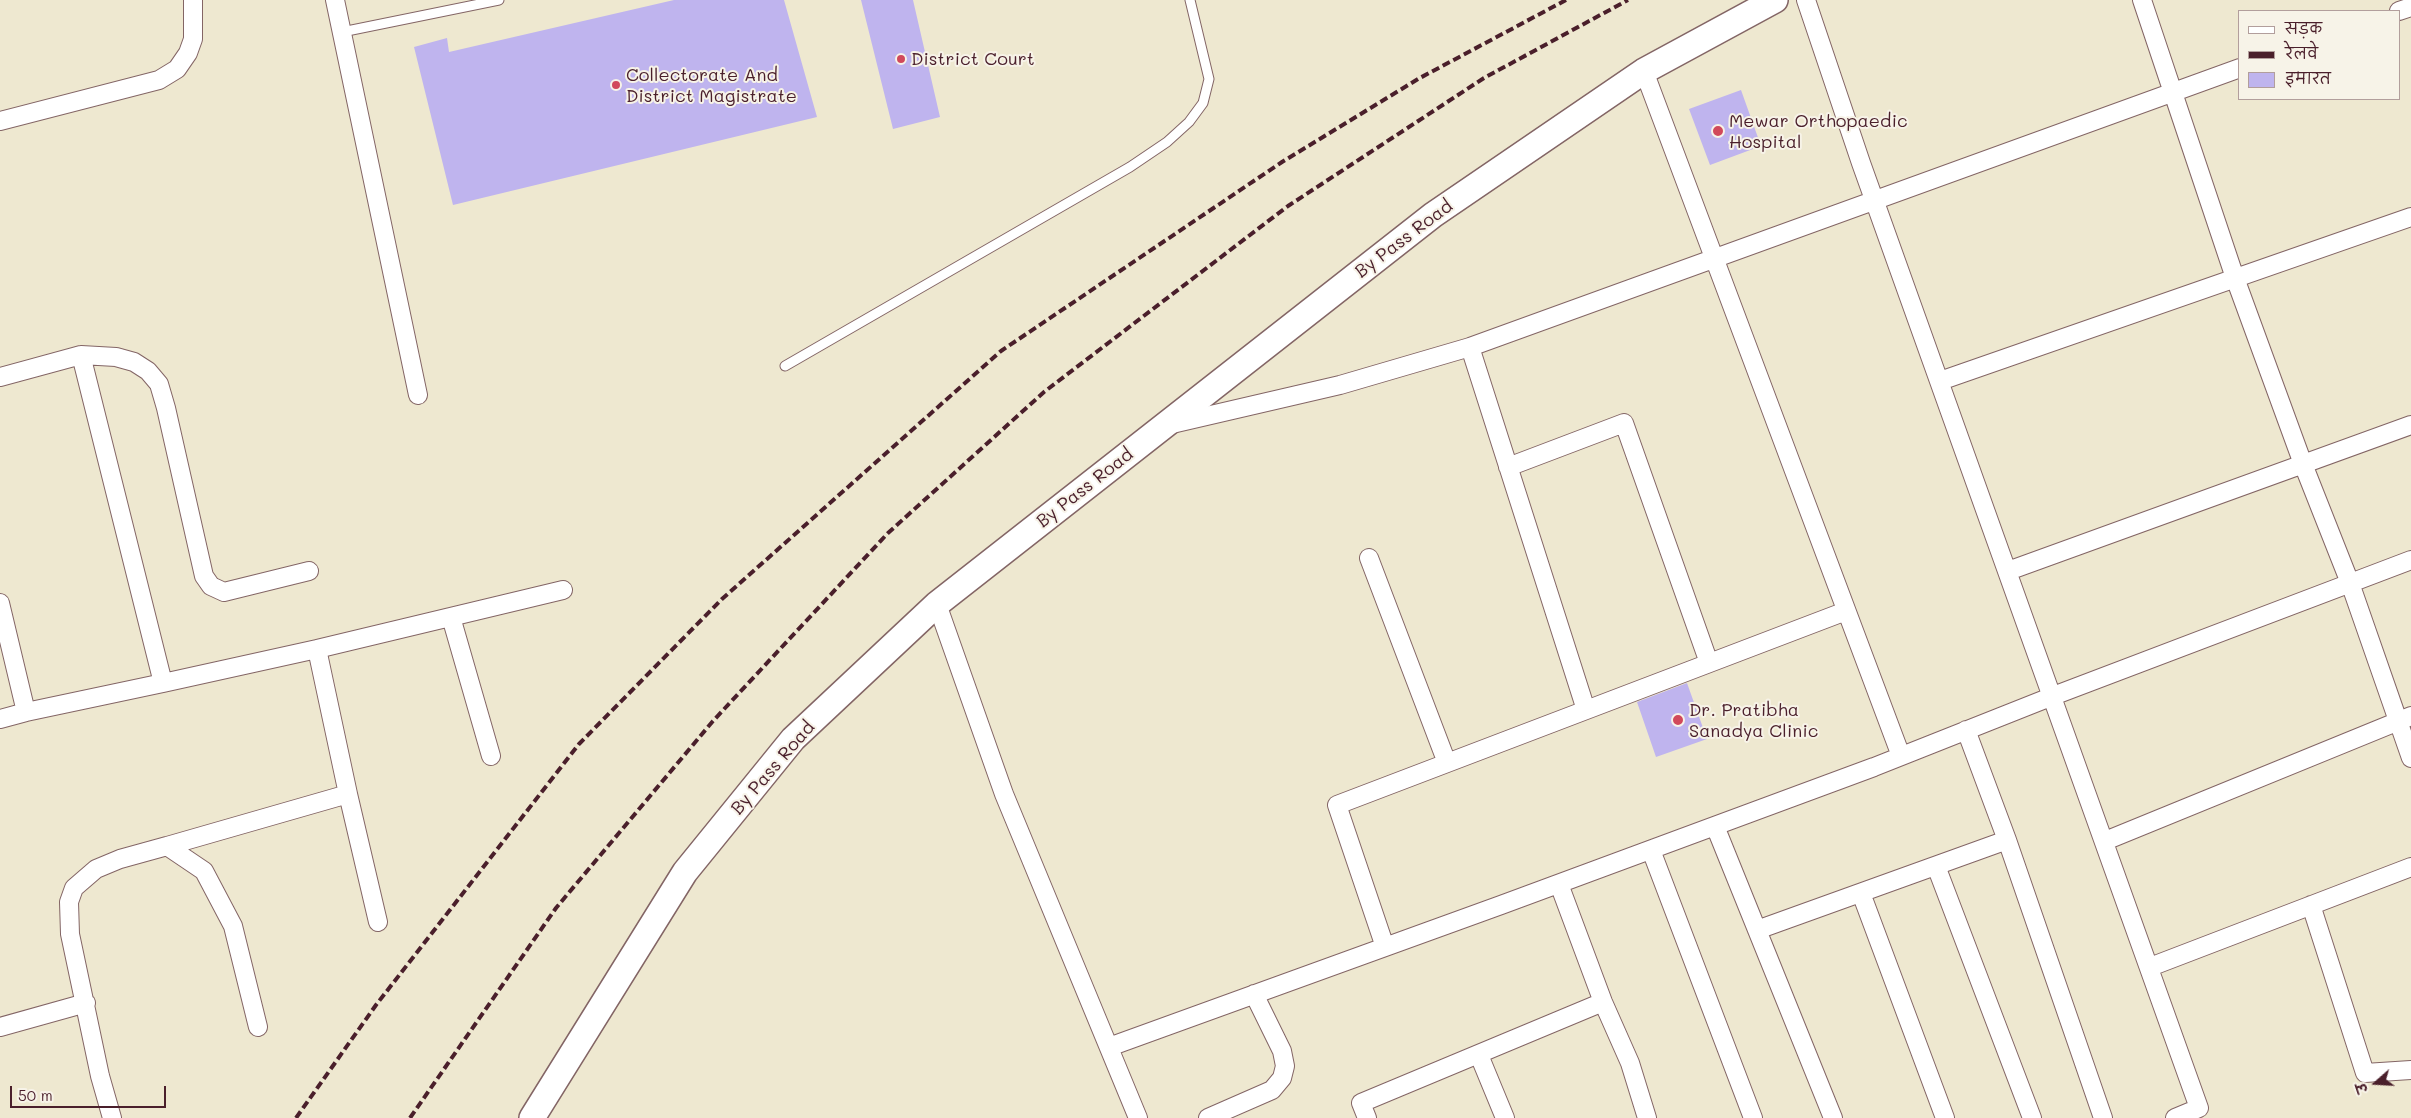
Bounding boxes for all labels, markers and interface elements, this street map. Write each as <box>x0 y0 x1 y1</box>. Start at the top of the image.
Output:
legend <box>2238 10 2401 100</box>
text: सड़क <box>2285 18 2322 38</box>
text: रेलवे <box>2285 43 2318 63</box>
place label: District Court <box>911 48 1035 70</box>
marker: District Court <box>895 53 907 65</box>
place label: Collectorate And District Magistrate <box>626 64 797 106</box>
text: इमारत <box>2285 68 2331 88</box>
marker: Collectorate And District Magistrate <box>610 79 622 91</box>
place label: Mewar Orthopaedic Hospital <box>1729 110 1907 152</box>
marker: Mewar Orthopaedic Hospital <box>1711 124 1725 138</box>
street label: By Pass Road <box>1351 195 1457 283</box>
street label: By Pass Road <box>1032 444 1138 532</box>
place label: Dr. Pratibha Sanadya Clinic <box>1689 699 1818 742</box>
marker: Dr. Pratibha Sanadya Clinic <box>1671 713 1685 727</box>
street label: By Pass Road <box>727 717 819 819</box>
north arrow <box>2351 1058 2401 1108</box>
scale bar <box>12 1076 169 1108</box>
text: उ <box>2351 1081 2372 1096</box>
text: 50 m <box>18 1085 53 1105</box>

